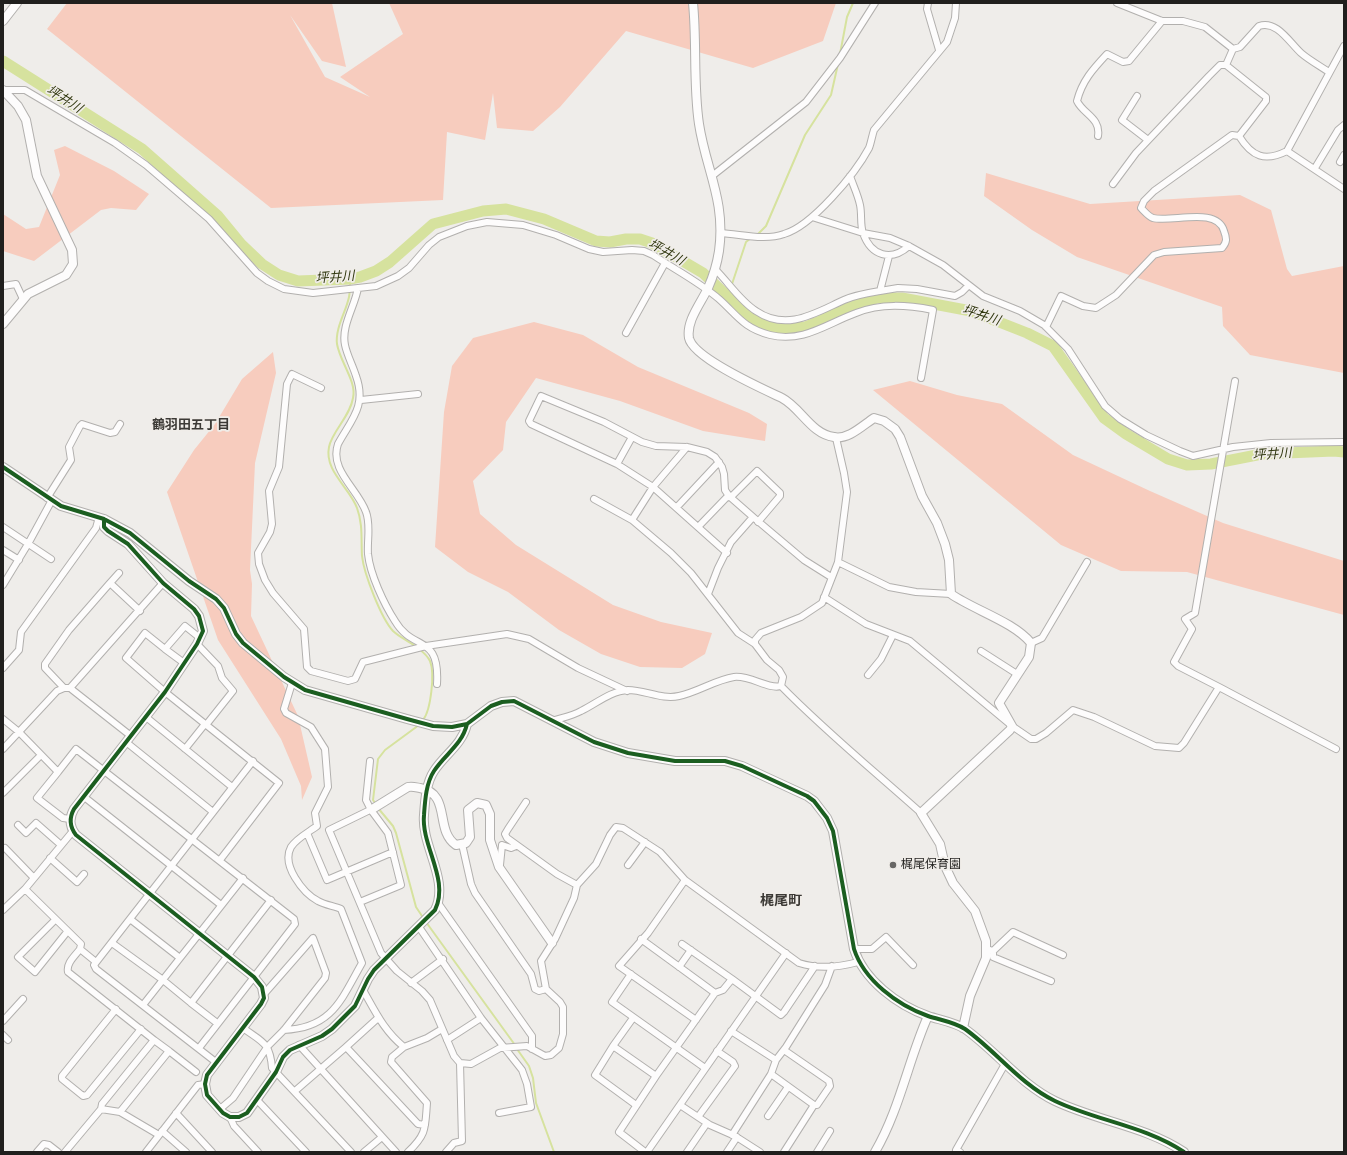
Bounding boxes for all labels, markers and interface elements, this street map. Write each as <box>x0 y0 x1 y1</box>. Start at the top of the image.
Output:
water label: 坪井川 <box>43 83 85 117</box>
water label: 坪井川 <box>645 237 687 269</box>
water label: 坪井川 <box>315 269 355 287</box>
water label: 坪井川 <box>960 303 1002 329</box>
district label: 鶴羽田五丁目 <box>152 418 230 434</box>
water label: 坪井川 <box>1252 446 1292 464</box>
place label: 梶尾保育園 <box>901 858 961 872</box>
marker: 梶尾保育園 <box>888 860 898 870</box>
district label: 梶尾町 <box>760 894 802 910</box>

